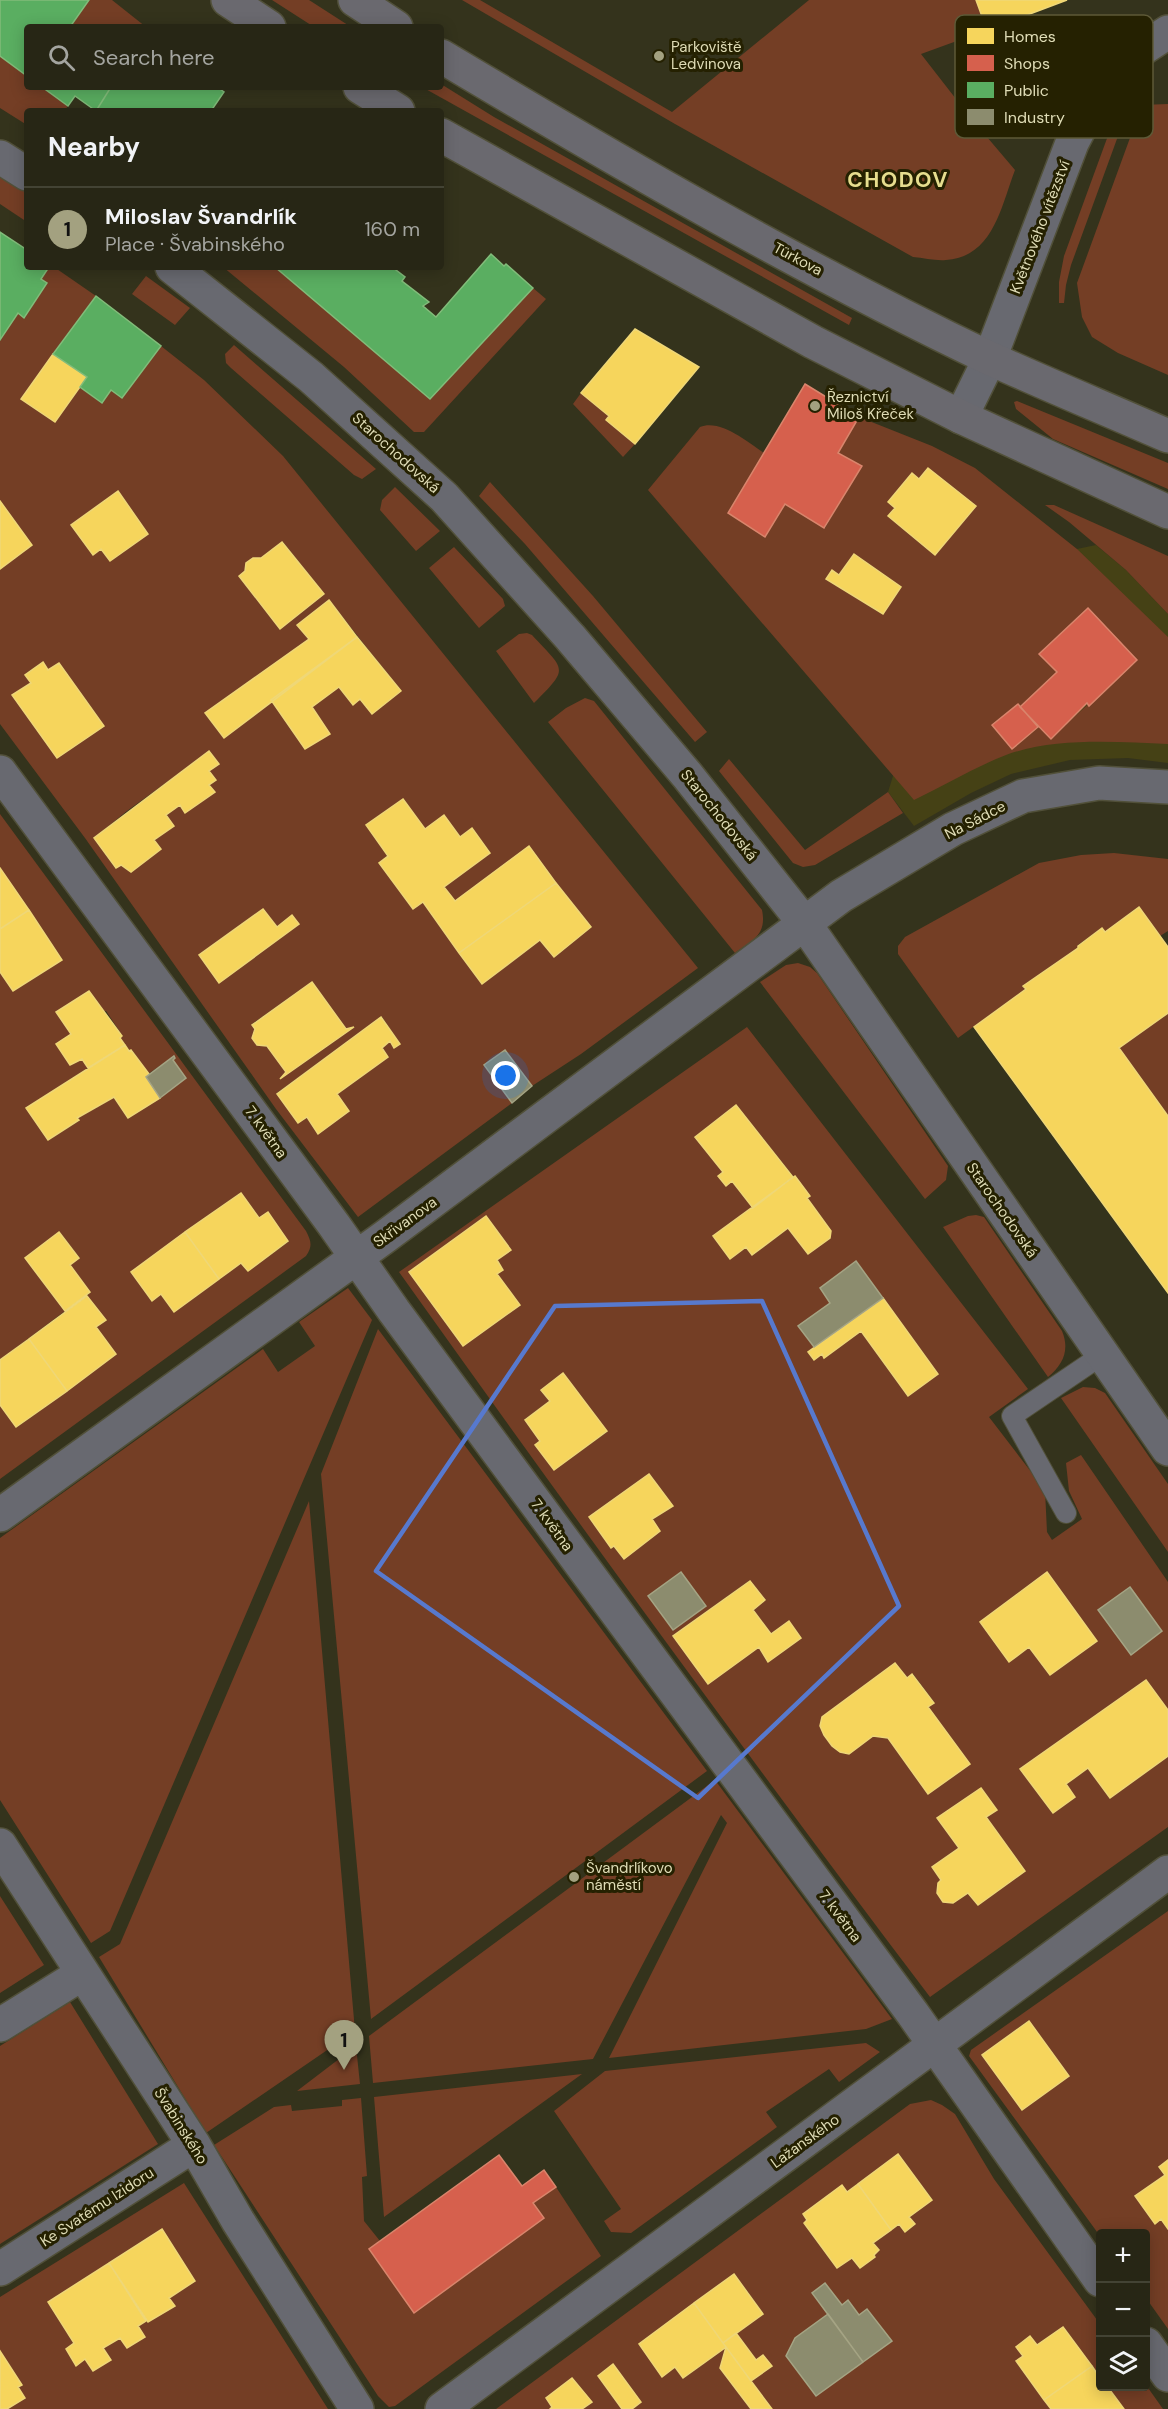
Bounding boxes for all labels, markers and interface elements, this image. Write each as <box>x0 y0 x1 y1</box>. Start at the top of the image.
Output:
legend <box>955 15 1153 138</box>
search box <box>24 24 444 90</box>
text: Homes <box>1004 26 1056 47</box>
place label: Parkoviště Ledvinova <box>671 37 742 74</box>
icon: search <box>45 41 78 74</box>
text: Search here <box>93 43 214 72</box>
marker: Parkoviště Ledvinova <box>652 49 666 63</box>
text: Shops <box>1004 53 1050 74</box>
text: Public <box>1004 80 1049 101</box>
text: Industry <box>1004 107 1065 128</box>
text: Nearby <box>48 130 140 164</box>
street label: Květnového vítězství <box>1005 157 1075 297</box>
district label: CHODOV <box>847 166 949 194</box>
text: Miloslav Švandrlík <box>105 202 297 231</box>
text: 1 <box>64 216 71 242</box>
text: 160 m <box>364 216 420 242</box>
text: Place · Švabinského <box>105 231 285 257</box>
street label: Türkova <box>770 238 826 280</box>
place label: Řeznictví Miloš Křeček <box>827 387 915 424</box>
marker: Řeznictví Miloš Křeček <box>808 399 822 413</box>
street label: Starochodovská <box>348 408 444 498</box>
street label: Starochodovská <box>676 765 762 865</box>
street label: Na Sádce <box>941 796 1009 844</box>
your location <box>491 1061 520 1090</box>
street label: 7. května <box>240 1102 292 1162</box>
street label: Starochodovská <box>962 1159 1042 1261</box>
street label: Skřivanova <box>369 1192 441 1252</box>
street label: 7. května <box>526 1495 578 1555</box>
place label: Švandrlíkovo náměstí <box>586 1858 673 1895</box>
marker: Švandrlíkovo náměstí <box>567 1870 581 1884</box>
street label: 7. května <box>814 1886 866 1946</box>
pin: 1 <box>324 2020 364 2070</box>
street label: Švabinského <box>150 2084 212 2168</box>
street label: Lažanského <box>767 2109 843 2173</box>
street label: Ke Svatému Izidoru <box>36 2163 158 2251</box>
map controls <box>1096 2229 1150 2391</box>
button: + <box>1096 2229 1150 2283</box>
button: − <box>1096 2283 1150 2337</box>
button: layers <box>1096 2337 1150 2391</box>

